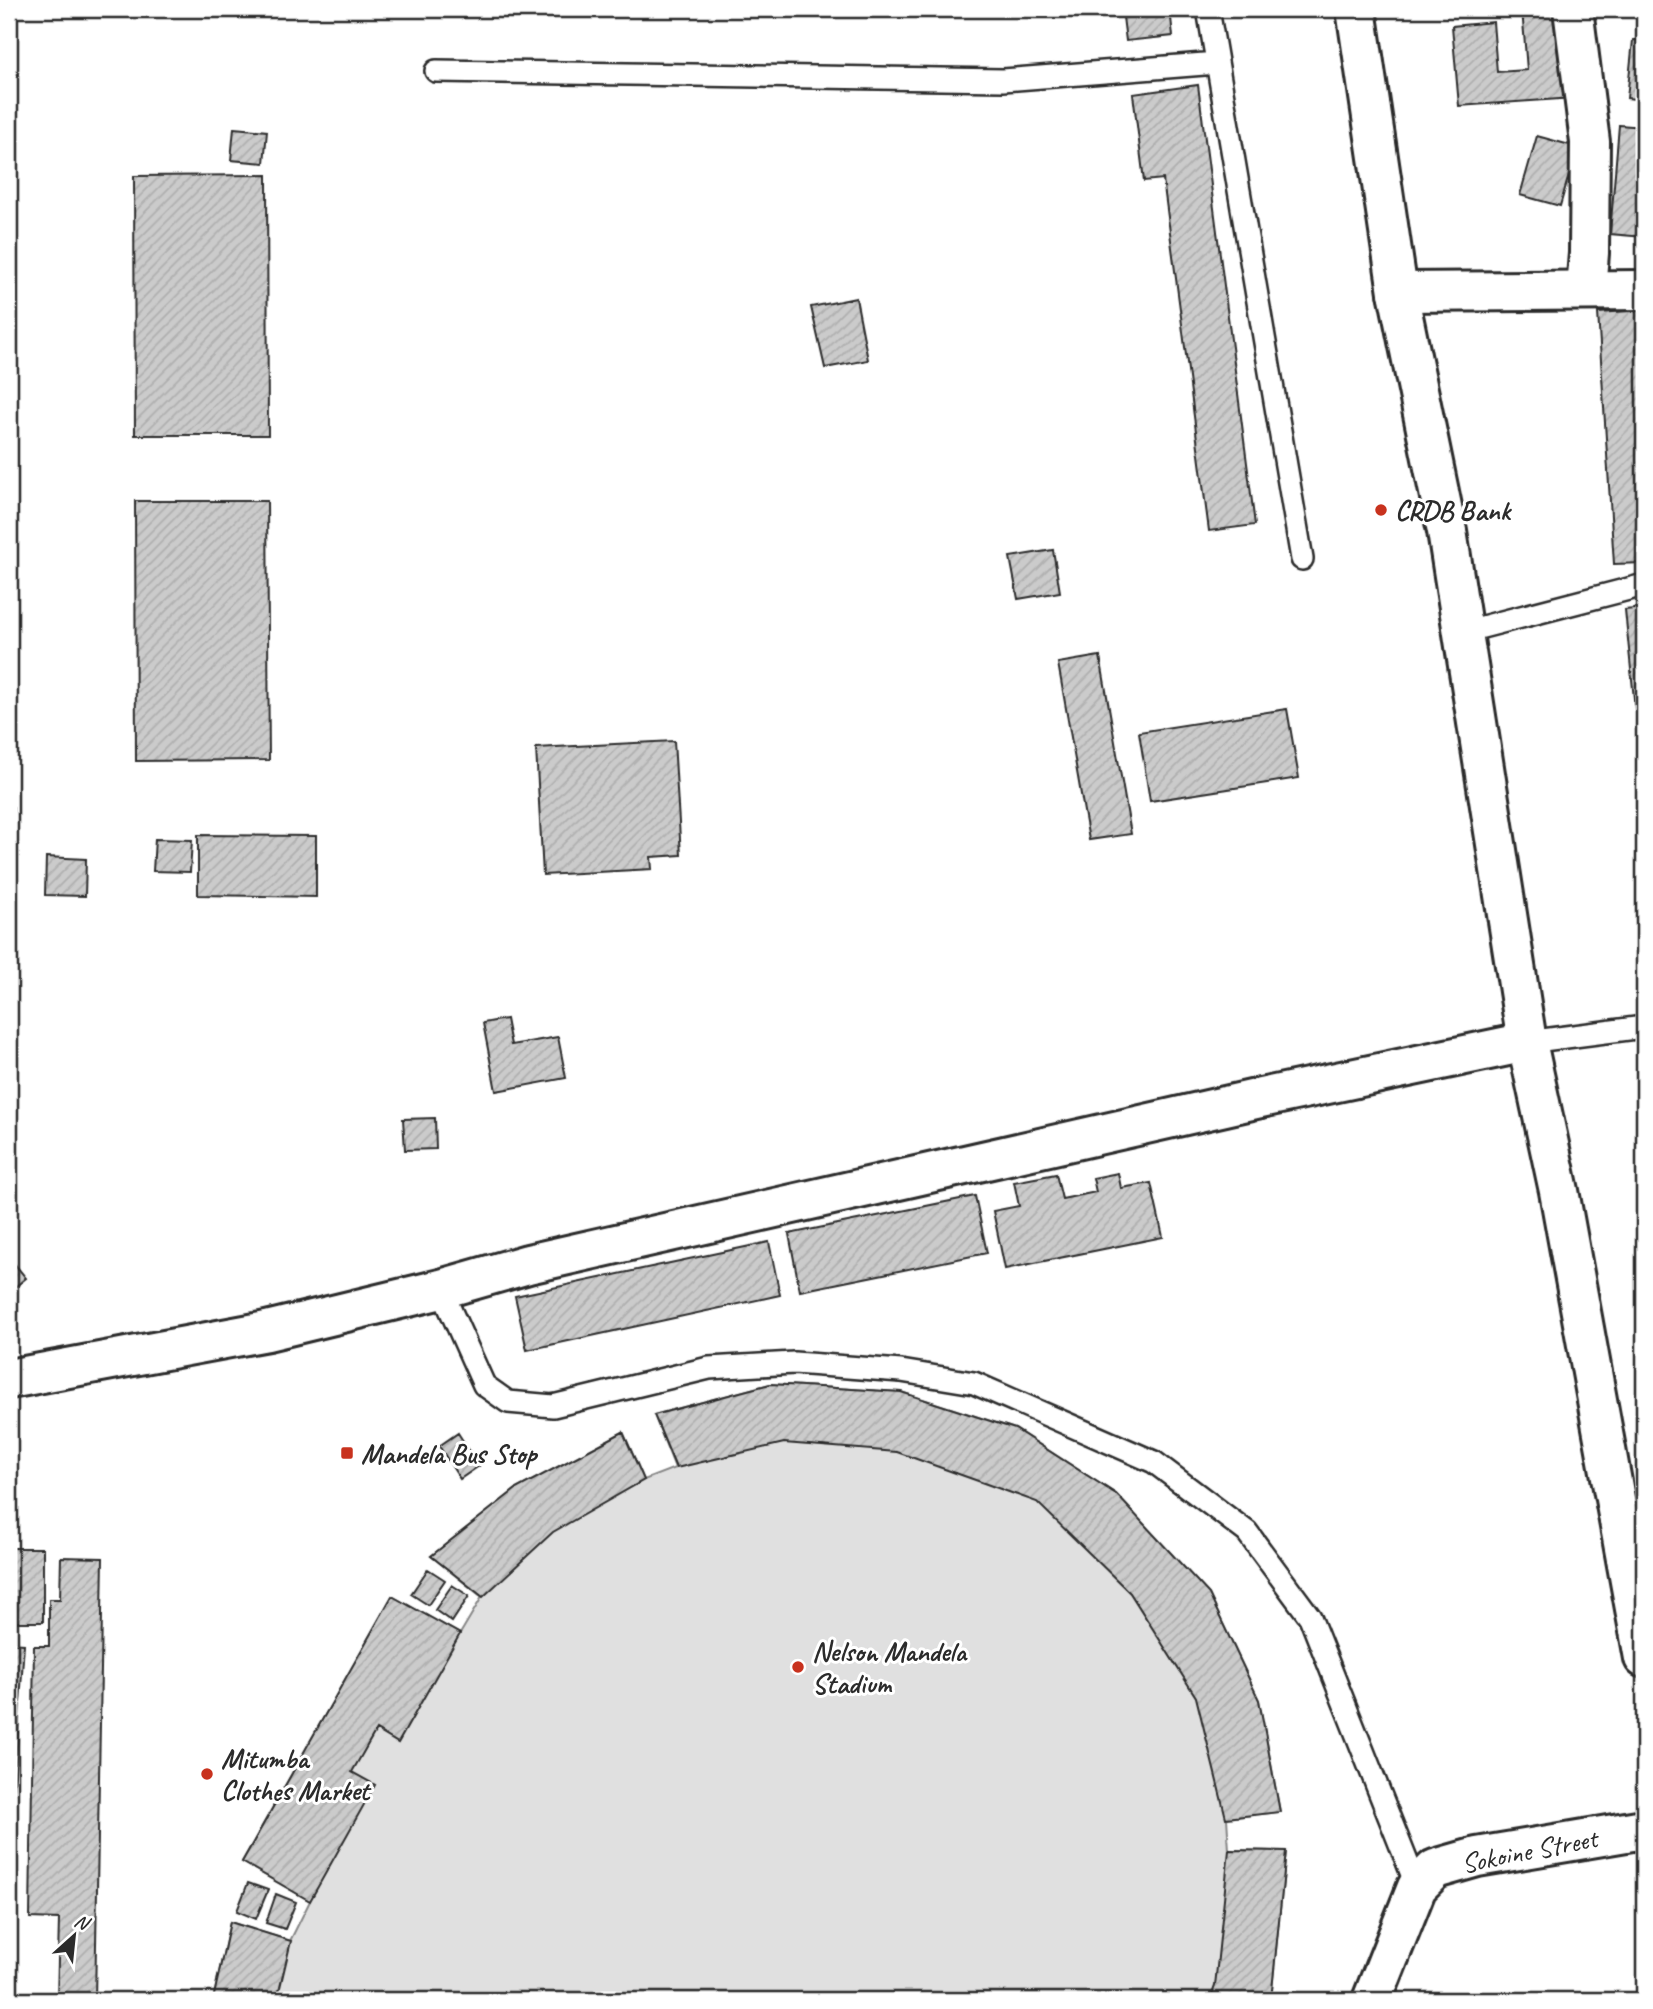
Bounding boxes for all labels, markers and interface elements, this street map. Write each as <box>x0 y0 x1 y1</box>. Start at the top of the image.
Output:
place label: CRDB Bank <box>1395 493 1513 528</box>
marker: CRDB Bank <box>1373 502 1389 518</box>
place label: Mandela Bus Stop <box>361 1436 539 1471</box>
marker: Mandela Bus Stop <box>339 1445 355 1461</box>
place label: Nelson Mandela Stadium <box>812 1634 968 1701</box>
marker: Nelson Mandela Stadium <box>790 1659 806 1675</box>
place label: Mitumba Clothes Market <box>221 1741 372 1808</box>
marker: Mitumba Clothes Market <box>199 1766 215 1782</box>
street label: Sokoine Street <box>1458 1820 1603 1881</box>
north arrow <box>38 1900 108 1970</box>
text: N <box>71 1908 95 1937</box>

